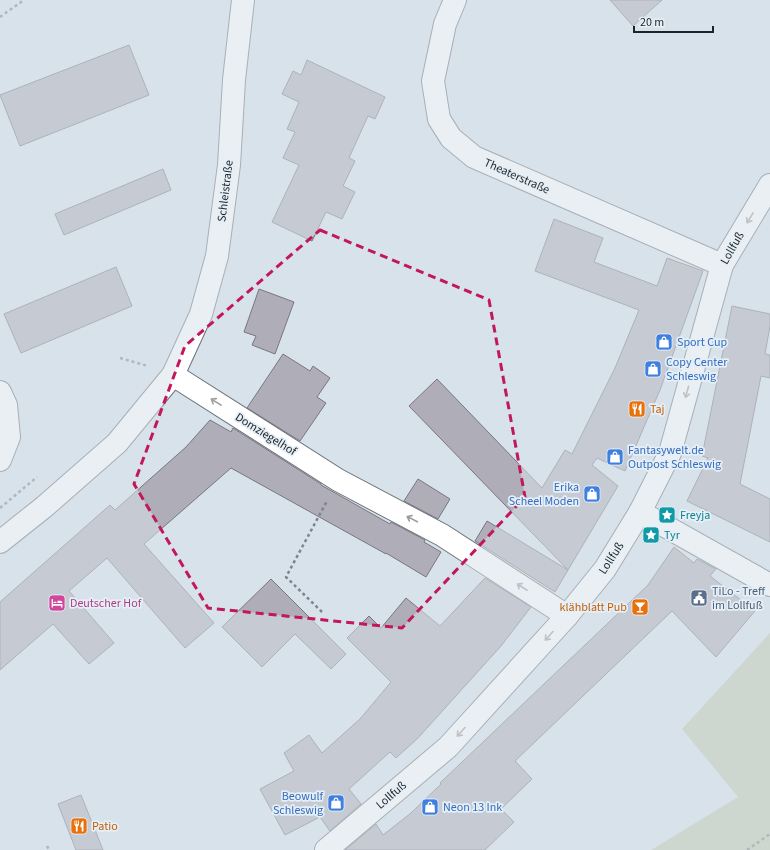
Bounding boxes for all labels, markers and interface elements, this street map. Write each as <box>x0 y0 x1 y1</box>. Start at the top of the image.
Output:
scale bar <box>634 8 713 34</box>
text: 20 m <box>640 14 664 31</box>
street label: Theaterstraße <box>481 154 552 199</box>
street label: Schleistraße <box>213 159 238 223</box>
one-way arrow <box>745 212 753 224</box>
street label: Lollfuß <box>716 229 749 268</box>
shop icon: Sport Cup <box>654 332 674 352</box>
place label: Sport Cup <box>677 334 727 351</box>
place label: Copy Center Schleswig <box>666 354 728 385</box>
shop icon: Copy Center Schleswig <box>643 359 663 379</box>
one-way arrow <box>682 385 690 398</box>
one-way arrow <box>211 398 222 406</box>
restaurant icon: Taj <box>627 399 647 419</box>
place label: Taj <box>650 401 665 418</box>
street label: Domziegelhof <box>232 409 300 460</box>
place label: Fantasywelt.de Outpost Schleswig <box>628 442 721 473</box>
shop icon: Fantasywelt.de Outpost Schleswig <box>605 447 625 467</box>
place label: Erika Scheel Moden <box>509 479 579 510</box>
shop icon: Erika Scheel Moden <box>582 484 602 504</box>
place icon: Freyja <box>657 505 677 525</box>
place label: Freyja <box>680 507 710 524</box>
one-way arrow <box>406 514 418 522</box>
place icon: Tyr <box>641 525 661 545</box>
place label: Tyr <box>664 527 681 544</box>
street label: Lollfuß <box>595 539 628 578</box>
one-way arrow <box>517 583 528 591</box>
place label: TiLo - Treff im Lollfuß <box>712 583 766 614</box>
public building icon: TiLo - Treff im Lollfuß <box>689 588 709 608</box>
hotel icon: Deutscher Hof <box>47 593 67 613</box>
place label: Deutscher Hof <box>70 595 142 612</box>
bar icon: klähblatt Pub <box>630 597 650 617</box>
place label: klähblatt Pub <box>560 599 627 616</box>
one-way arrow <box>544 631 553 641</box>
one-way arrow <box>457 727 466 737</box>
street label: Lollfuß <box>372 777 410 813</box>
place label: Beowulf Schleswig <box>273 788 323 819</box>
shop icon: Beowulf Schleswig <box>326 793 346 813</box>
shop icon: Neon 13 Ink <box>420 797 440 817</box>
place label: Neon 13 Ink <box>443 799 502 816</box>
restaurant icon: Patio <box>69 816 89 836</box>
place label: Patio <box>92 818 118 835</box>

